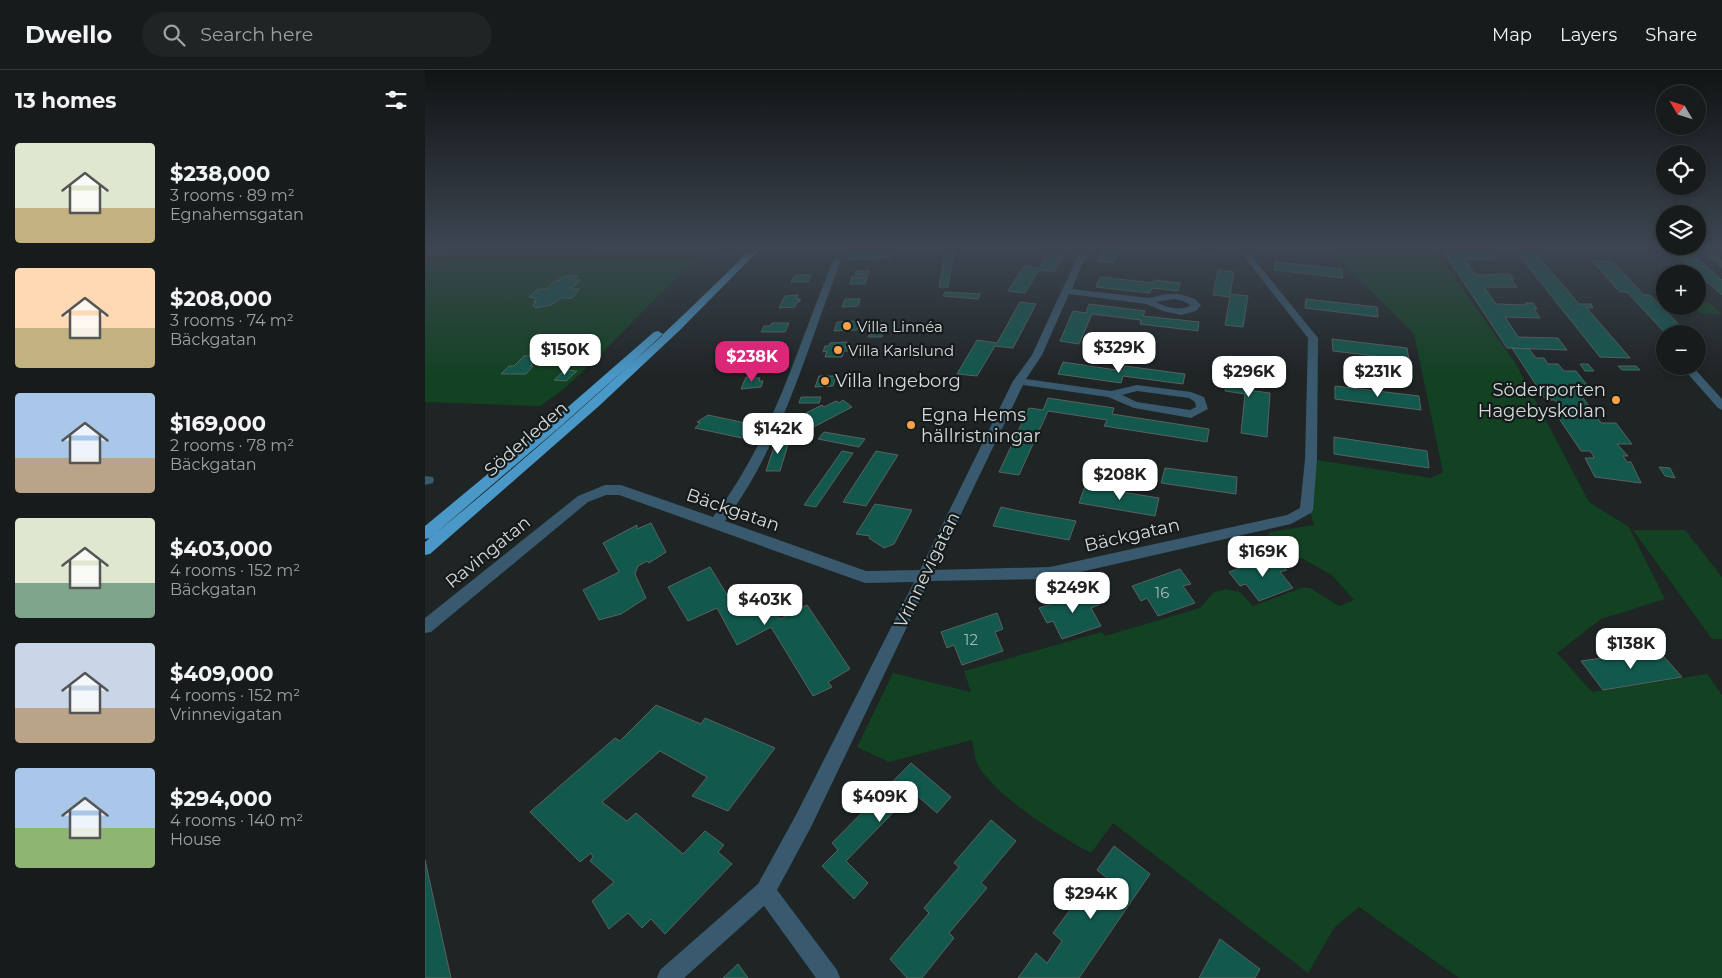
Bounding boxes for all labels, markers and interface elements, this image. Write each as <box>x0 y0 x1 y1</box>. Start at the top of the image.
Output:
search box <box>142 12 492 57</box>
text: Dwello <box>25 20 112 49</box>
icon: search <box>160 21 188 49</box>
text: Search here <box>200 23 313 46</box>
text: Map <box>1492 24 1532 46</box>
text: Layers <box>1560 24 1617 46</box>
text: Share <box>1645 24 1697 46</box>
north arrow <box>1656 85 1706 135</box>
map controls <box>1656 85 1706 375</box>
icon: filters <box>382 86 410 114</box>
text: 13 homes <box>15 88 116 113</box>
button: locate <box>1656 145 1706 195</box>
text: $238,000 <box>170 161 270 186</box>
icon: home <box>55 163 115 223</box>
text: 3 rooms · 89 m² <box>170 186 295 205</box>
text: Egnahemsgatan <box>170 205 304 224</box>
button: layers <box>1656 205 1706 255</box>
button: + <box>1656 265 1706 315</box>
text: $208,000 <box>170 286 272 311</box>
icon: home <box>55 288 115 348</box>
text: 3 rooms · 74 m² <box>170 311 294 330</box>
place label: Villa Linnéa <box>857 317 943 336</box>
marker: Villa Linnéa <box>841 320 853 332</box>
button: − <box>1656 325 1706 375</box>
text: Bäckgatan <box>170 330 256 349</box>
pin: $329K <box>1084 332 1154 374</box>
pin: $150K <box>530 334 600 376</box>
text: $329K <box>1093 338 1145 357</box>
text: $150K <box>541 340 589 359</box>
pin: $238K <box>717 340 787 383</box>
place label: Villa Karlslund <box>848 341 954 360</box>
marker: Villa Karlslund <box>832 344 844 356</box>
text: $238K <box>726 347 778 366</box>
pin: $296K <box>1214 356 1284 398</box>
pin: $231K <box>1343 356 1413 398</box>
text: $296K <box>1223 362 1275 381</box>
text: $231K <box>1354 362 1402 381</box>
place label: Villa Ingeborg <box>835 370 961 392</box>
marker: Villa Ingeborg <box>819 375 831 387</box>
place label: Söderporten Hagebyskolan <box>1478 379 1606 422</box>
marker: Söderporten Hagebyskolan <box>1610 394 1622 406</box>
street label: Söderleden <box>480 397 572 481</box>
place label: Egna Hems hällristningar <box>921 404 1041 447</box>
text: $169,000 <box>170 411 266 436</box>
pin: $142K <box>743 412 813 455</box>
icon: home <box>55 413 115 473</box>
text: $142K <box>754 419 802 438</box>
marker: Egna Hems hällristningar <box>905 419 917 431</box>
text: 2 rooms · 78 m² <box>170 436 294 455</box>
text: Bäckgatan <box>170 455 256 474</box>
pin: $208K <box>1085 458 1155 501</box>
text: $208K <box>1094 465 1146 484</box>
street label: Bäckgatan <box>683 484 783 536</box>
street label: Vrinnevigatan <box>889 508 965 632</box>
street label: Ravingatan <box>441 511 535 593</box>
street label: Bäckgatan <box>1082 513 1182 557</box>
text: $403,000 <box>170 536 273 561</box>
pin: $169K <box>1228 536 1298 578</box>
icon: home <box>55 538 115 598</box>
text: $169K <box>1239 542 1287 561</box>
text: 4 rooms · 152 m² <box>170 561 300 580</box>
pin: $249K <box>1038 572 1108 614</box>
text: $249K <box>1047 578 1099 597</box>
text: Bäckgatan <box>170 580 256 599</box>
house number: 16 <box>1155 583 1169 602</box>
pin: $403K <box>730 584 800 626</box>
text: $403K <box>738 590 792 609</box>
pin: $138K <box>1596 628 1666 670</box>
house number: 12 <box>964 630 978 649</box>
text: $138K <box>1607 634 1655 653</box>
text: $409,000 <box>170 661 273 686</box>
icon: home <box>55 663 115 723</box>
text: 4 rooms · 152 m² <box>170 686 300 705</box>
text: Vrinnevigatan <box>170 705 282 724</box>
pin: $409K <box>845 780 915 823</box>
text: $294,000 <box>170 786 272 811</box>
text: $409K <box>853 787 907 806</box>
icon: home <box>55 788 115 848</box>
text: 4 rooms · 140 m² <box>170 811 303 830</box>
text: House <box>170 830 221 849</box>
pin: $294K <box>1056 878 1126 920</box>
text: $294K <box>1065 884 1117 903</box>

